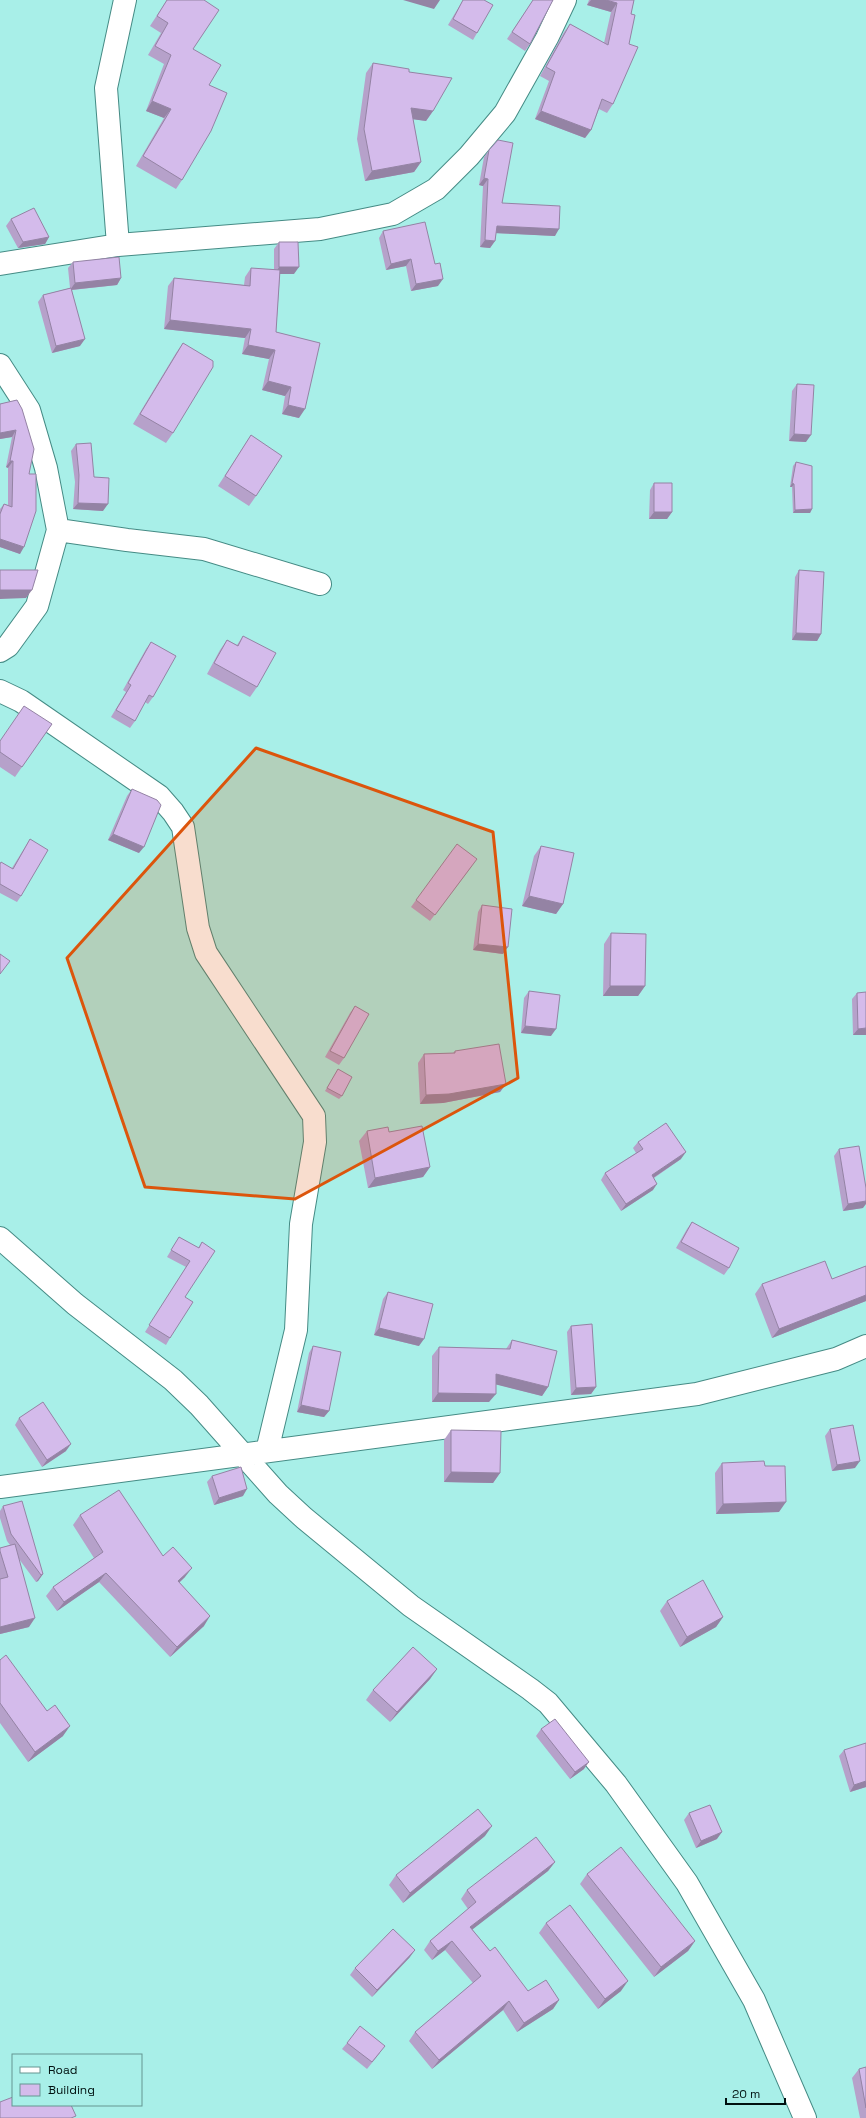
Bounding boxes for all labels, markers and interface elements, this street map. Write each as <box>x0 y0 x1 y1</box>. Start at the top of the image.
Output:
legend <box>12 2054 142 2106</box>
text: Road <box>48 2062 77 2078</box>
scale bar <box>726 2080 785 2106</box>
text: Building <box>48 2082 95 2098</box>
text: 20 m <box>732 2086 760 2102</box>

